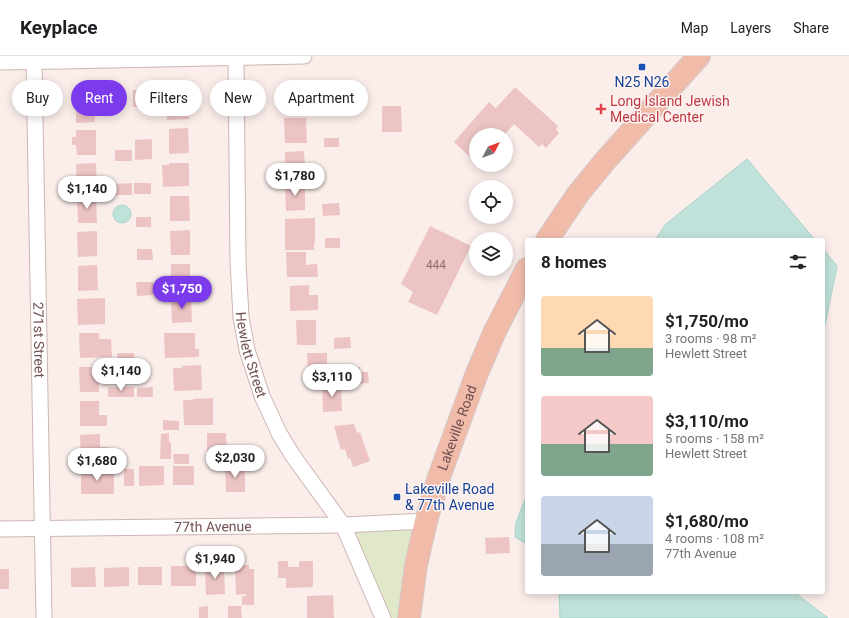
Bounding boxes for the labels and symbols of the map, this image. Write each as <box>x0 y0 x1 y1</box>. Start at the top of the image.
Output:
marker: N25 N26 <box>637 62 647 72</box>
place label: N25 N26 <box>615 74 670 90</box>
place label: Long Island Jewish Medical Center <box>610 93 730 125</box>
marker: Long Island Jewish Medical Center <box>595 103 607 115</box>
north arrow <box>469 128 513 172</box>
pin: $1,780 <box>262 163 328 197</box>
pin: $1,140 <box>54 176 120 210</box>
house number: 444 <box>426 258 446 272</box>
pin: $1,750 <box>149 276 215 310</box>
street label: 271st Street <box>30 302 48 378</box>
street label: Hewlett Street <box>233 311 270 400</box>
pin: $1,140 <box>88 358 154 392</box>
pin: $3,110 <box>299 364 365 398</box>
street label: Lakeville Road <box>434 383 480 472</box>
pin: $2,030 <box>202 445 268 479</box>
pin: $1,680 <box>64 448 130 482</box>
place label: Lakeville Road & 77th Avenue <box>405 481 494 513</box>
marker: Lakeville Road & 77th Avenue <box>392 492 402 502</box>
street label: 77th Avenue <box>174 518 252 535</box>
pin: $1,940 <box>182 546 248 580</box>

